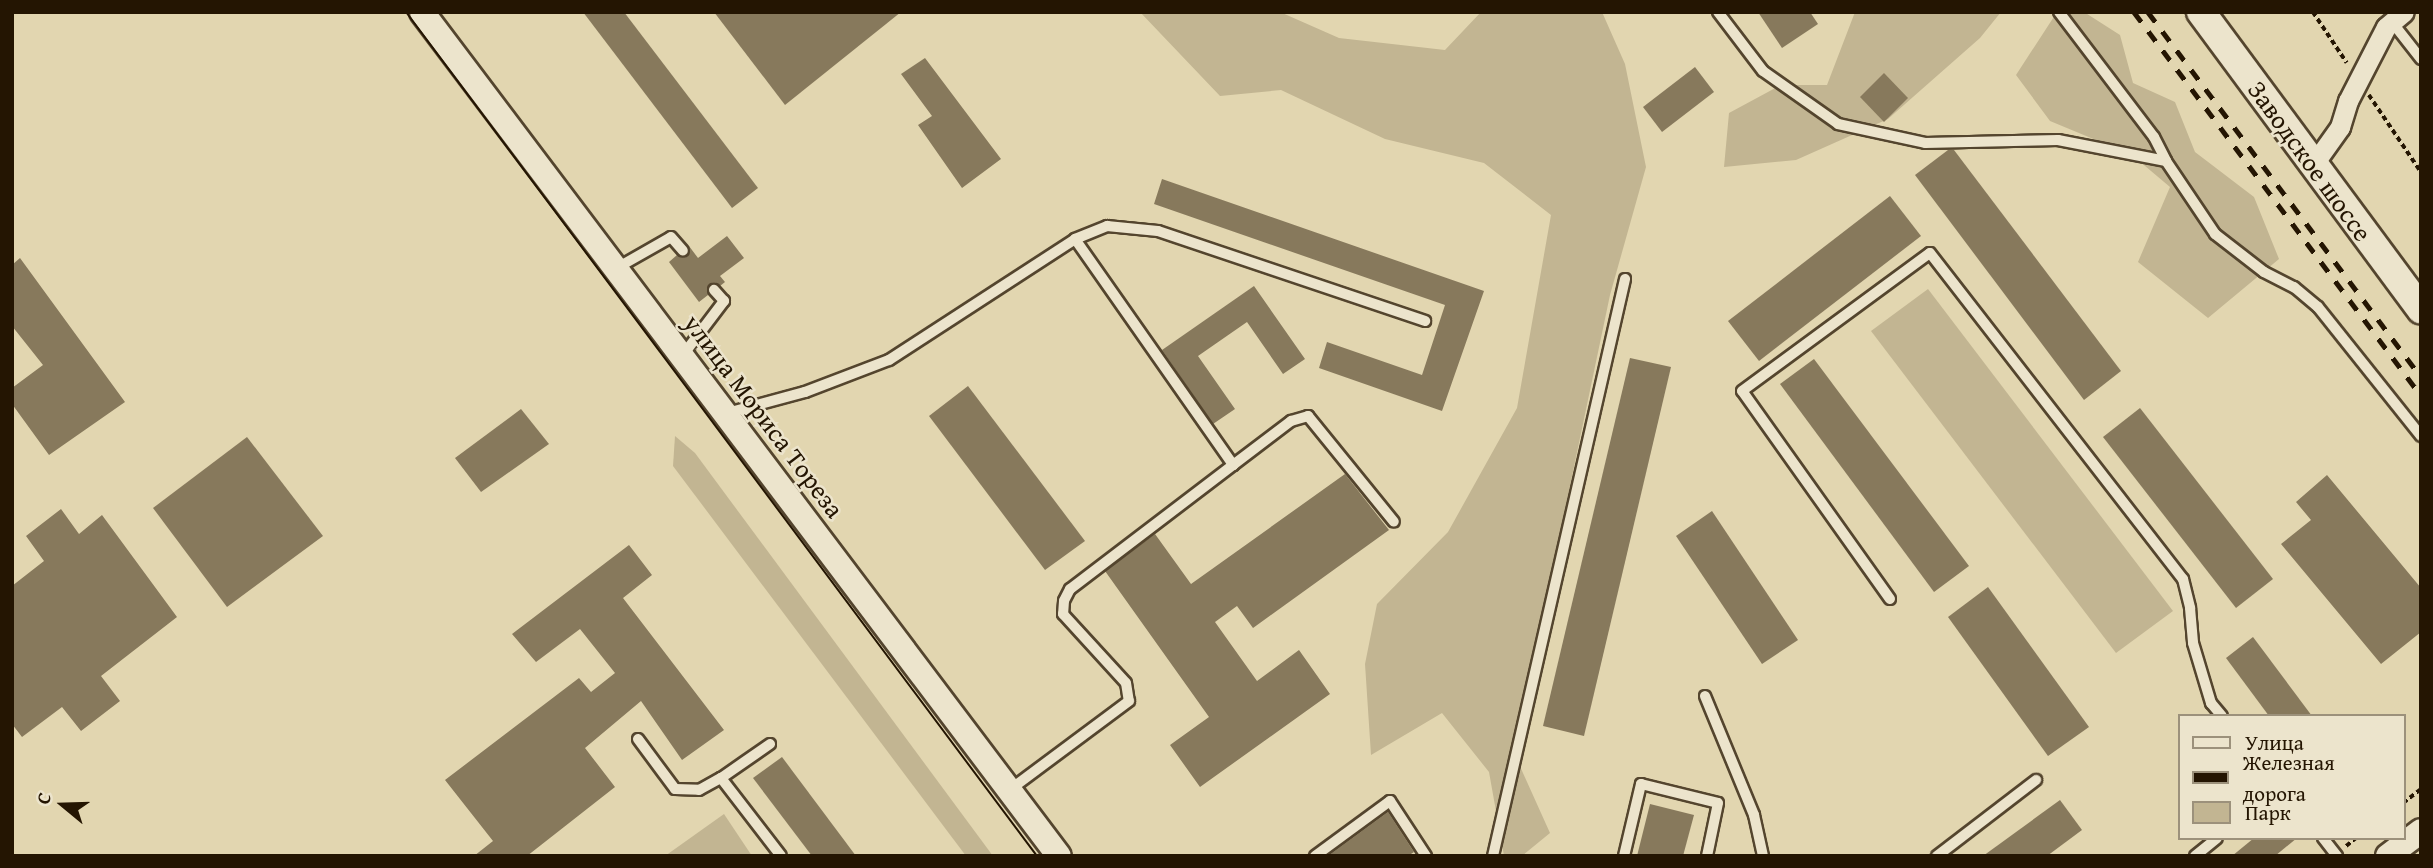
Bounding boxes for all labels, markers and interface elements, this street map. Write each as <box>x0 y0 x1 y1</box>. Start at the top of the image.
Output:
street label: Заводское шоссе <box>2241 75 2379 247</box>
street label: улица Мориса Тореза <box>677 308 851 524</box>
legend <box>2178 714 2405 840</box>
text: Улица <box>2245 727 2304 758</box>
text: Железная дорога <box>2243 747 2335 809</box>
north arrow <box>28 770 98 840</box>
text: С <box>28 789 58 808</box>
text: Парк <box>2245 797 2291 828</box>

